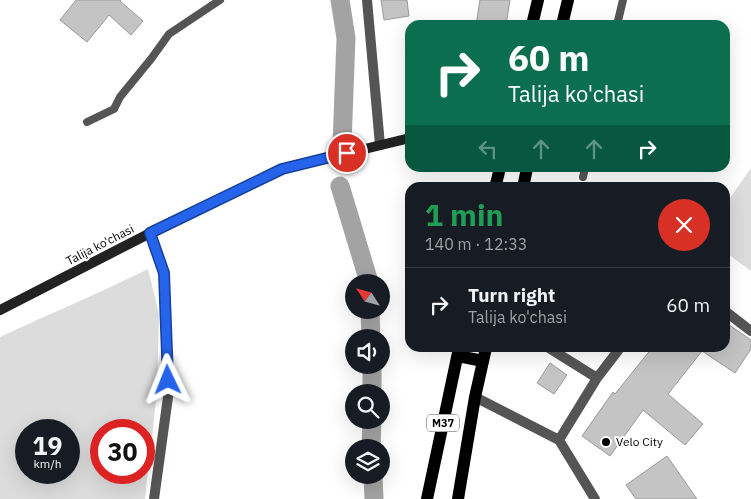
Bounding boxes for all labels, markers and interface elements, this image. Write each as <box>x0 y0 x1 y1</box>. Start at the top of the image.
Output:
text: 60 m <box>508 35 590 81</box>
icon: right <box>425 40 490 105</box>
text: Talija ko'chasi <box>508 79 644 108</box>
pin <box>326 132 368 174</box>
icon: left <box>474 135 502 163</box>
icon: ahead <box>527 135 555 163</box>
icon: ahead <box>580 135 608 163</box>
icon: right <box>633 135 661 163</box>
icon: arrive <box>333 139 361 167</box>
text: 1 min <box>425 195 503 234</box>
button: close <box>658 199 710 251</box>
street label: Talija ko'chasi <box>63 221 136 268</box>
text: 140 m · 12:33 <box>425 234 527 254</box>
north arrow <box>345 274 390 319</box>
map controls <box>345 274 390 484</box>
text: Turn right <box>468 283 555 307</box>
icon: right <box>425 291 453 319</box>
text: 60 m <box>666 293 710 317</box>
text: Talija ko'chasi <box>468 307 567 327</box>
button: sound <box>345 329 390 374</box>
position arrow <box>141 353 193 405</box>
button: search <box>345 384 390 429</box>
road number: M37 <box>427 414 459 432</box>
speed limit sign: 30 <box>90 419 155 484</box>
text: 19 <box>32 429 63 462</box>
place label: Velo City <box>616 434 663 449</box>
marker: Velo City <box>600 436 612 448</box>
button: layers <box>345 439 390 484</box>
text: km/h <box>33 456 62 471</box>

